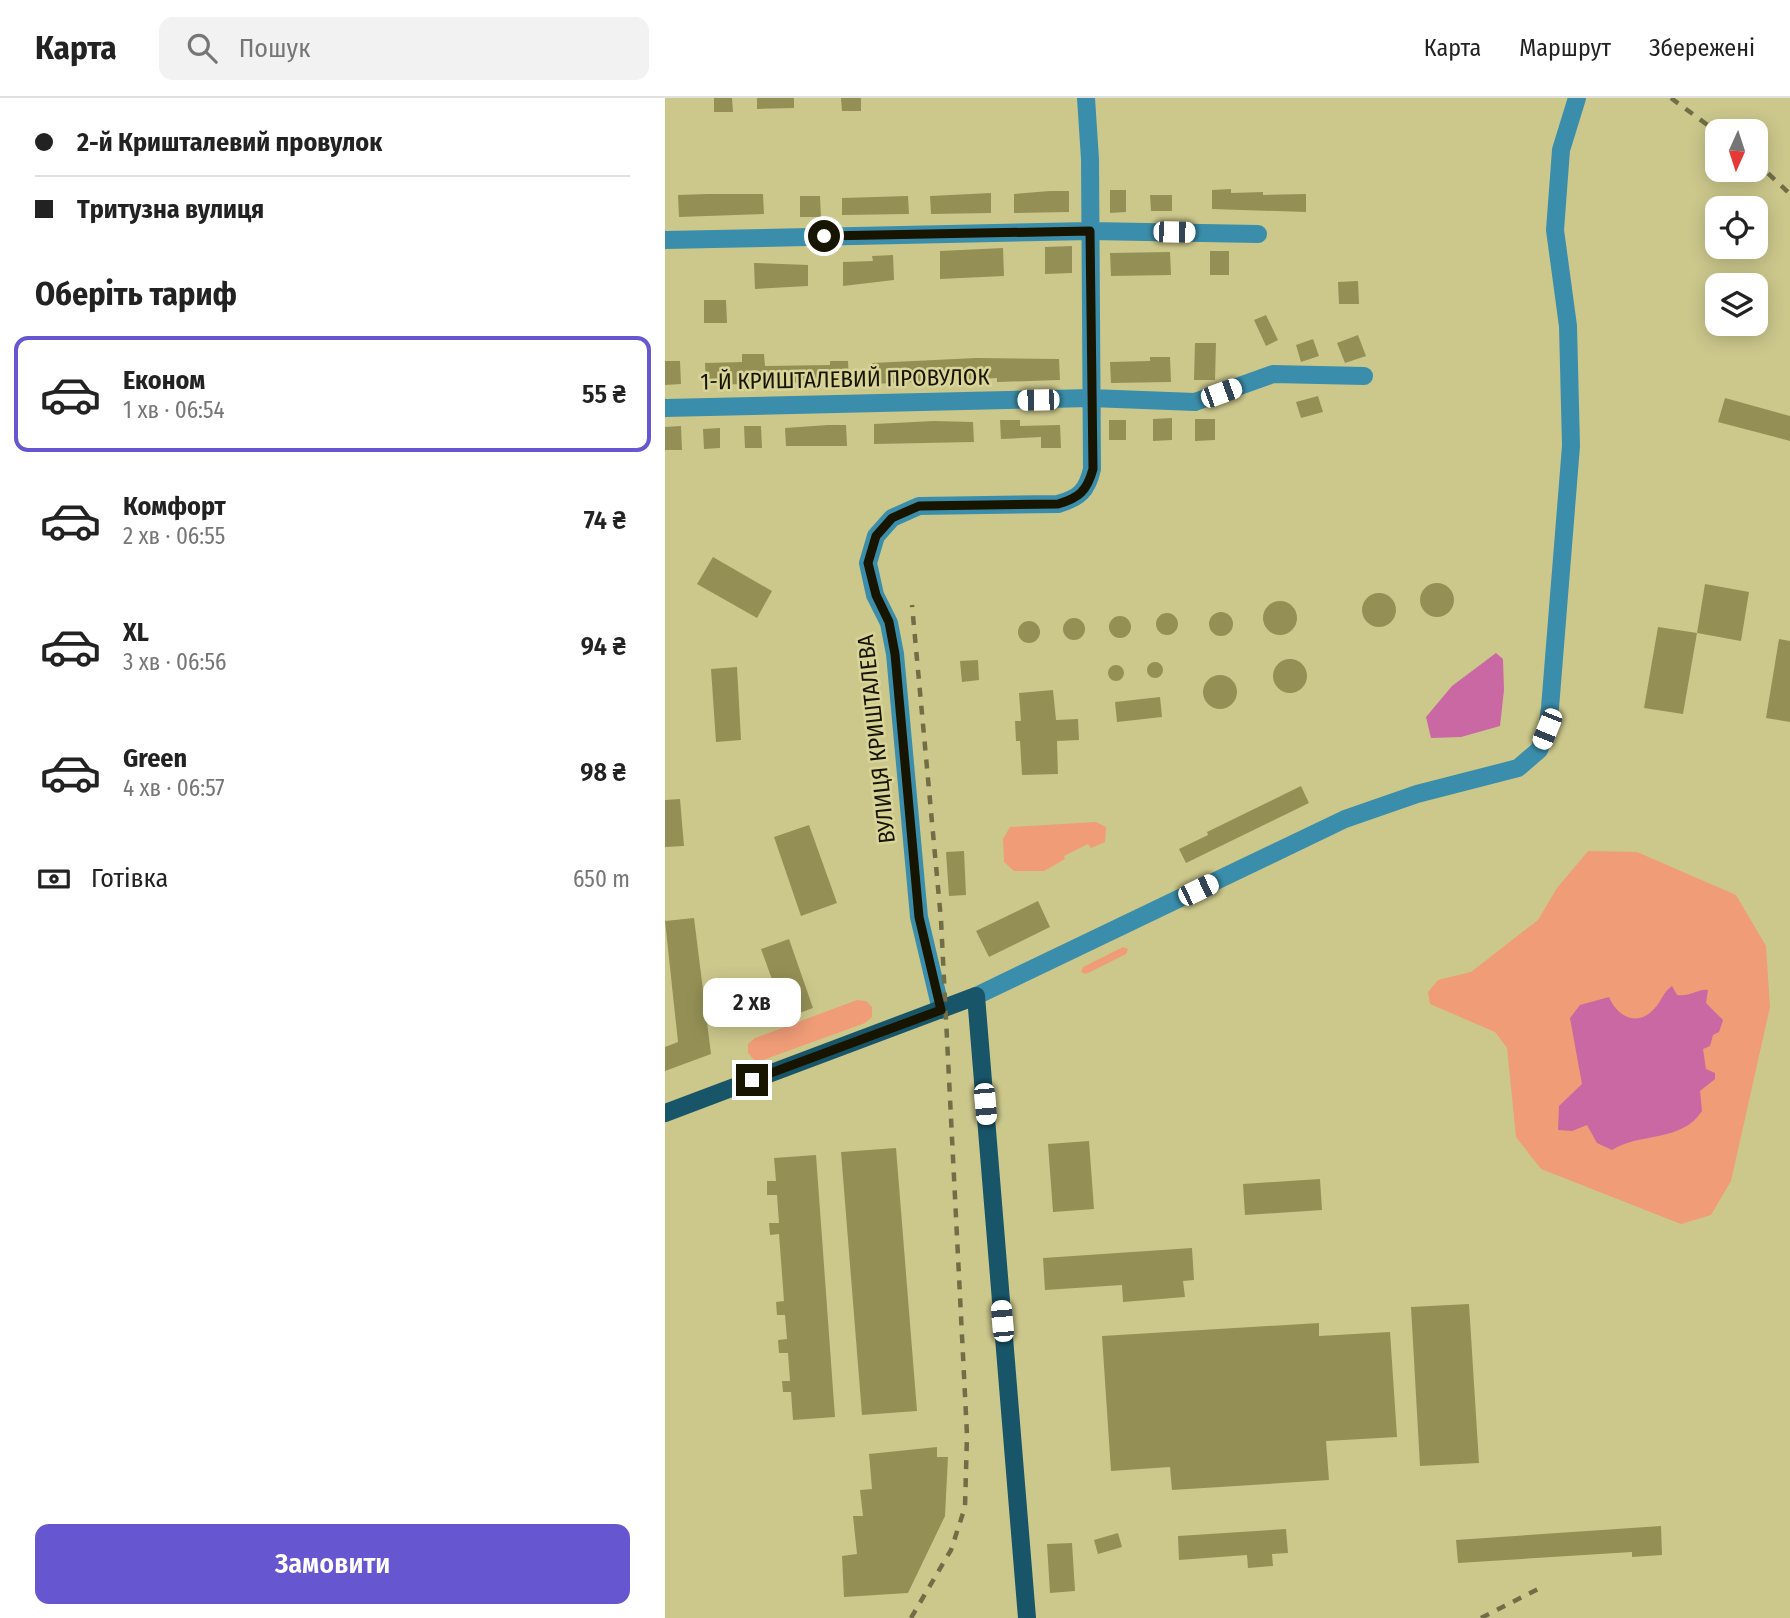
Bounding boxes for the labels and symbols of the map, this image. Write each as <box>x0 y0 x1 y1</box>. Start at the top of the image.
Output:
north arrow <box>1705 119 1767 182</box>
route start <box>808 220 840 252</box>
car <box>1153 221 1196 243</box>
street label: 1-Й КРИШТАЛЕВИЙ ПРОВУЛОК <box>700 362 991 396</box>
car <box>1198 376 1245 410</box>
car <box>1017 389 1060 411</box>
street label: ВУЛИЦЯ КРИШТАЛЕВА <box>851 633 901 845</box>
car <box>1530 706 1565 752</box>
car <box>1175 871 1222 909</box>
callout: 2 хв <box>703 978 801 1028</box>
route end <box>736 1064 768 1096</box>
car <box>973 1082 998 1126</box>
car <box>990 1299 1015 1343</box>

